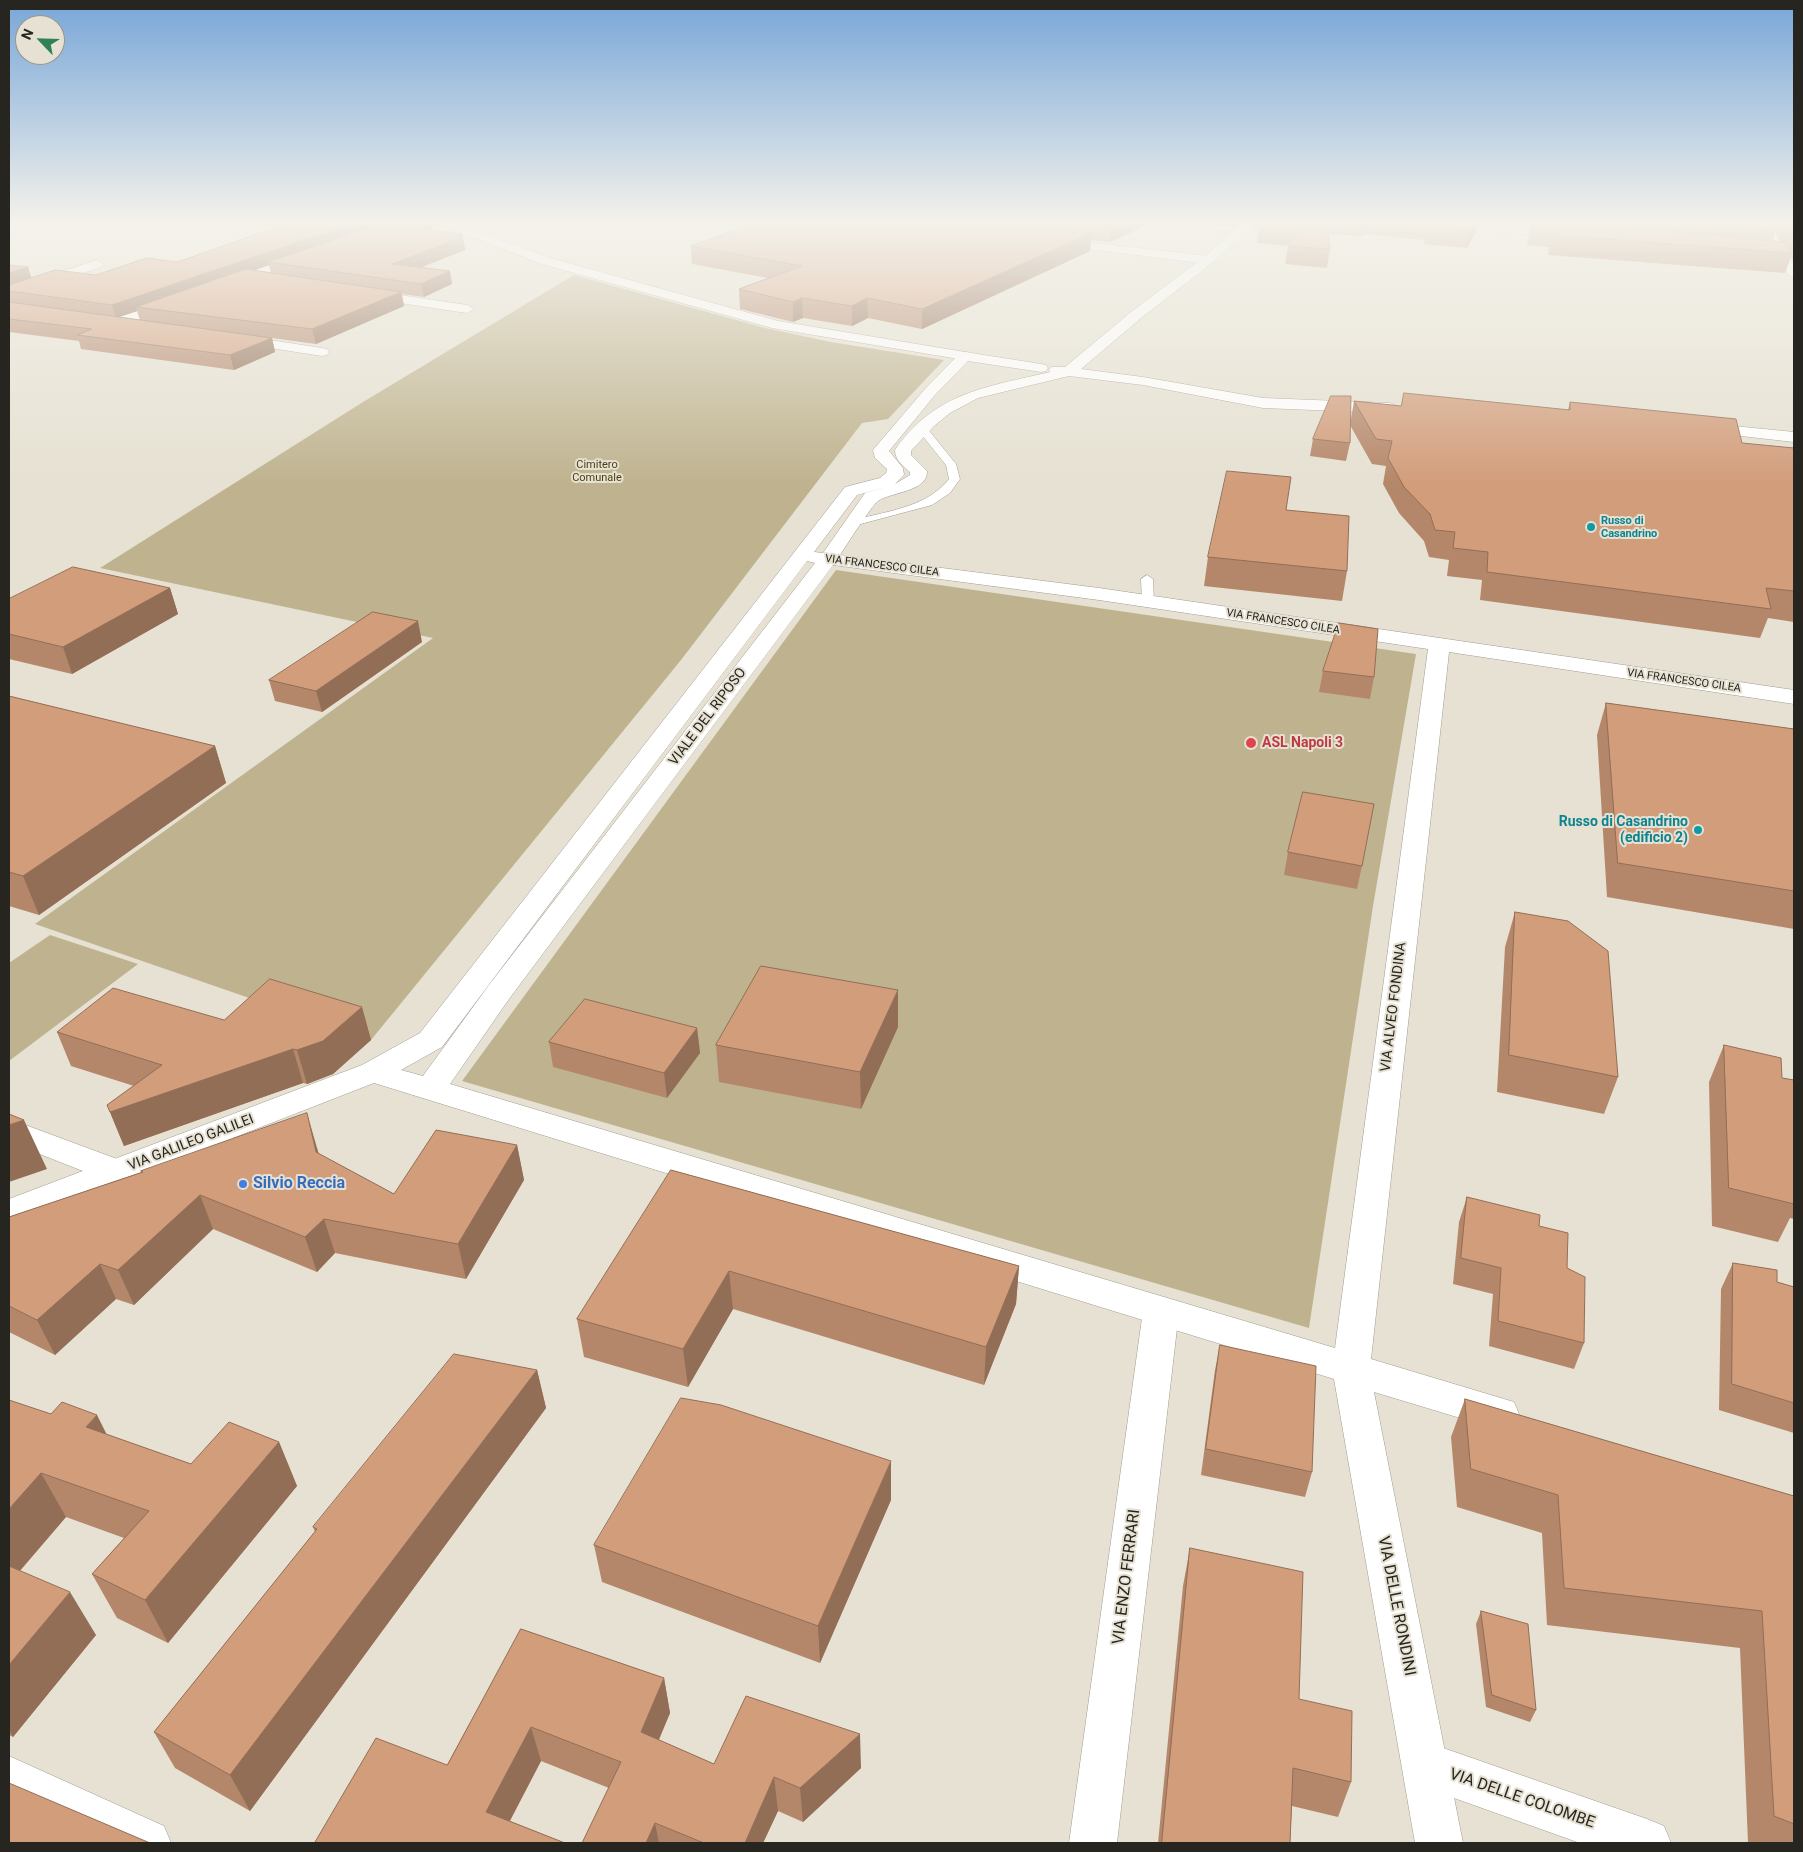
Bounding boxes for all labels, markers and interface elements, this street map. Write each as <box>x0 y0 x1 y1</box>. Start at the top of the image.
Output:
north arrow <box>15 15 65 65</box>
text: N <box>18 27 37 42</box>
park label: Cimitero Comunale <box>572 458 622 484</box>
place label: Russo di Casandrino <box>1601 514 1657 540</box>
marker: Russo di Casandrino <box>1585 521 1597 533</box>
street label: VIA FRANCESCO CILEA <box>824 552 940 580</box>
street label: VIA FRANCESCO CILEA <box>1225 607 1341 637</box>
street label: VIALE DEL RIPOSO <box>666 665 750 769</box>
street label: VIA FRANCESCO CILEA <box>1626 666 1742 696</box>
place label: ASL Napoli 3 <box>1262 735 1343 751</box>
marker: ASL Napoli 3 <box>1244 736 1258 750</box>
place label: Russo di Casandrino (edificio 2) <box>1559 814 1688 846</box>
marker: Russo di Casandrino (edificio 2) <box>1692 824 1704 836</box>
street label: VIA ALVEO FONDINA <box>1378 941 1410 1073</box>
street label: VIA GALILEO GALILEI <box>126 1111 256 1175</box>
place label: Silvio Reccia <box>253 1174 345 1194</box>
marker: Silvio Reccia <box>237 1178 249 1190</box>
street label: VIA ENZO FERRARI <box>1109 1508 1145 1646</box>
street label: VIA DELLE RONDINI <box>1373 1535 1419 1677</box>
street label: VIA DELLE COLOMBE <box>1447 1765 1597 1833</box>

